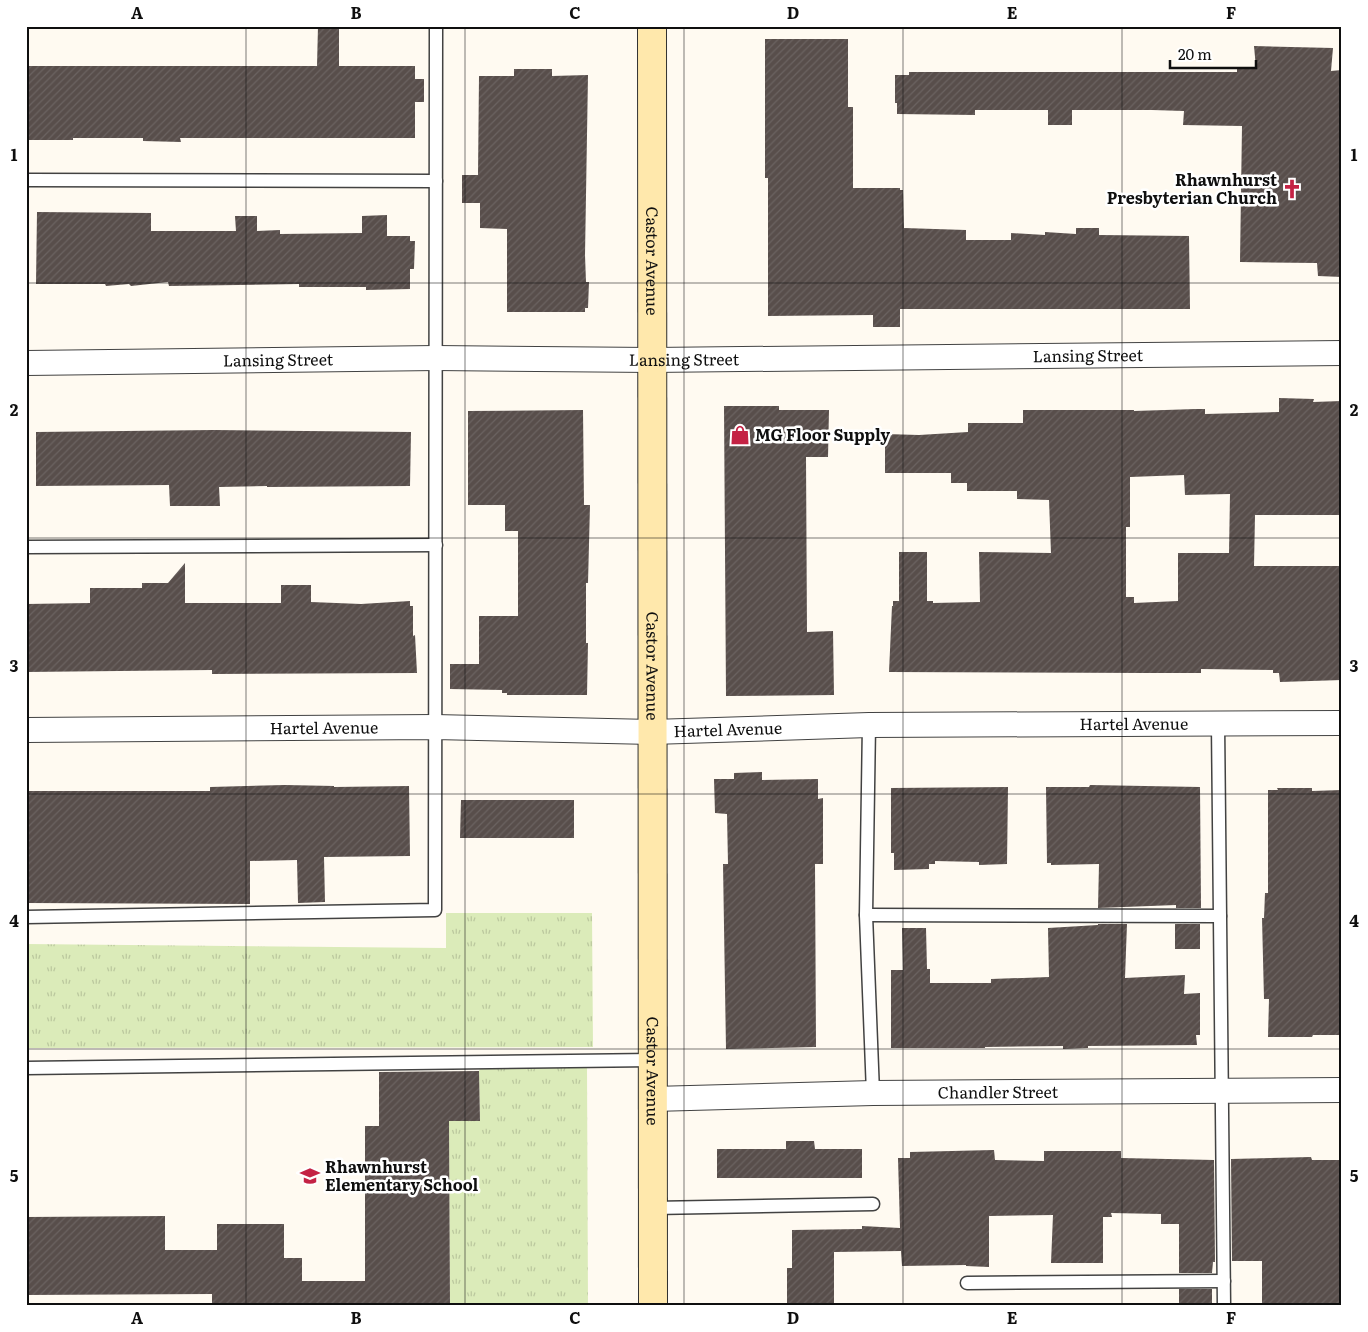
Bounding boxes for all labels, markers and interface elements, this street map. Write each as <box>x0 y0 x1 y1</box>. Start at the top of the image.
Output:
text: A <box>131 0 143 24</box>
text: B <box>350 0 362 24</box>
text: C <box>569 0 581 24</box>
text: D <box>787 0 799 24</box>
text: E <box>1007 0 1018 24</box>
text: F <box>1226 0 1236 24</box>
scale bar <box>1170 38 1257 70</box>
text: 20 m <box>1178 42 1212 65</box>
text: 1 <box>11 142 18 166</box>
text: 1 <box>1351 142 1358 166</box>
place label: Rhawnhurst Presbyterian Church <box>1107 167 1277 209</box>
church icon: Rhawnhurst Presbyterian Church <box>1281 178 1303 200</box>
street label: Castor Avenue <box>641 206 665 316</box>
street label: Lansing Street <box>1033 342 1144 367</box>
street label: Lansing Street <box>223 346 334 372</box>
street label: Lansing Street <box>629 346 740 371</box>
text: 2 <box>10 397 19 421</box>
text: 2 <box>1350 397 1359 421</box>
place label: MG Floor Supply <box>755 422 890 446</box>
shop icon: MG Floor Supply <box>729 424 751 446</box>
street label: Castor Avenue <box>641 611 666 721</box>
text: 3 <box>10 653 19 677</box>
text: 3 <box>1350 653 1359 677</box>
street label: Hartel Avenue <box>1079 711 1188 735</box>
street label: Hartel Avenue <box>270 714 378 739</box>
street label: Hartel Avenue <box>673 715 783 742</box>
text: 4 <box>9 908 19 932</box>
text: 4 <box>1349 908 1359 932</box>
street label: Castor Avenue <box>642 1016 666 1126</box>
street label: Chandler Street <box>938 1079 1059 1104</box>
place label: Rhawnhurst Elementary School <box>325 1154 479 1196</box>
text: 5 <box>10 1163 19 1187</box>
text: 5 <box>1350 1163 1359 1187</box>
school or university icon: Rhawnhurst Elementary School <box>299 1165 321 1187</box>
text: A <box>131 1305 143 1329</box>
text: B <box>350 1305 362 1329</box>
text: C <box>569 1305 581 1329</box>
text: D <box>787 1305 799 1329</box>
text: E <box>1007 1305 1018 1329</box>
text: F <box>1226 1305 1236 1329</box>

